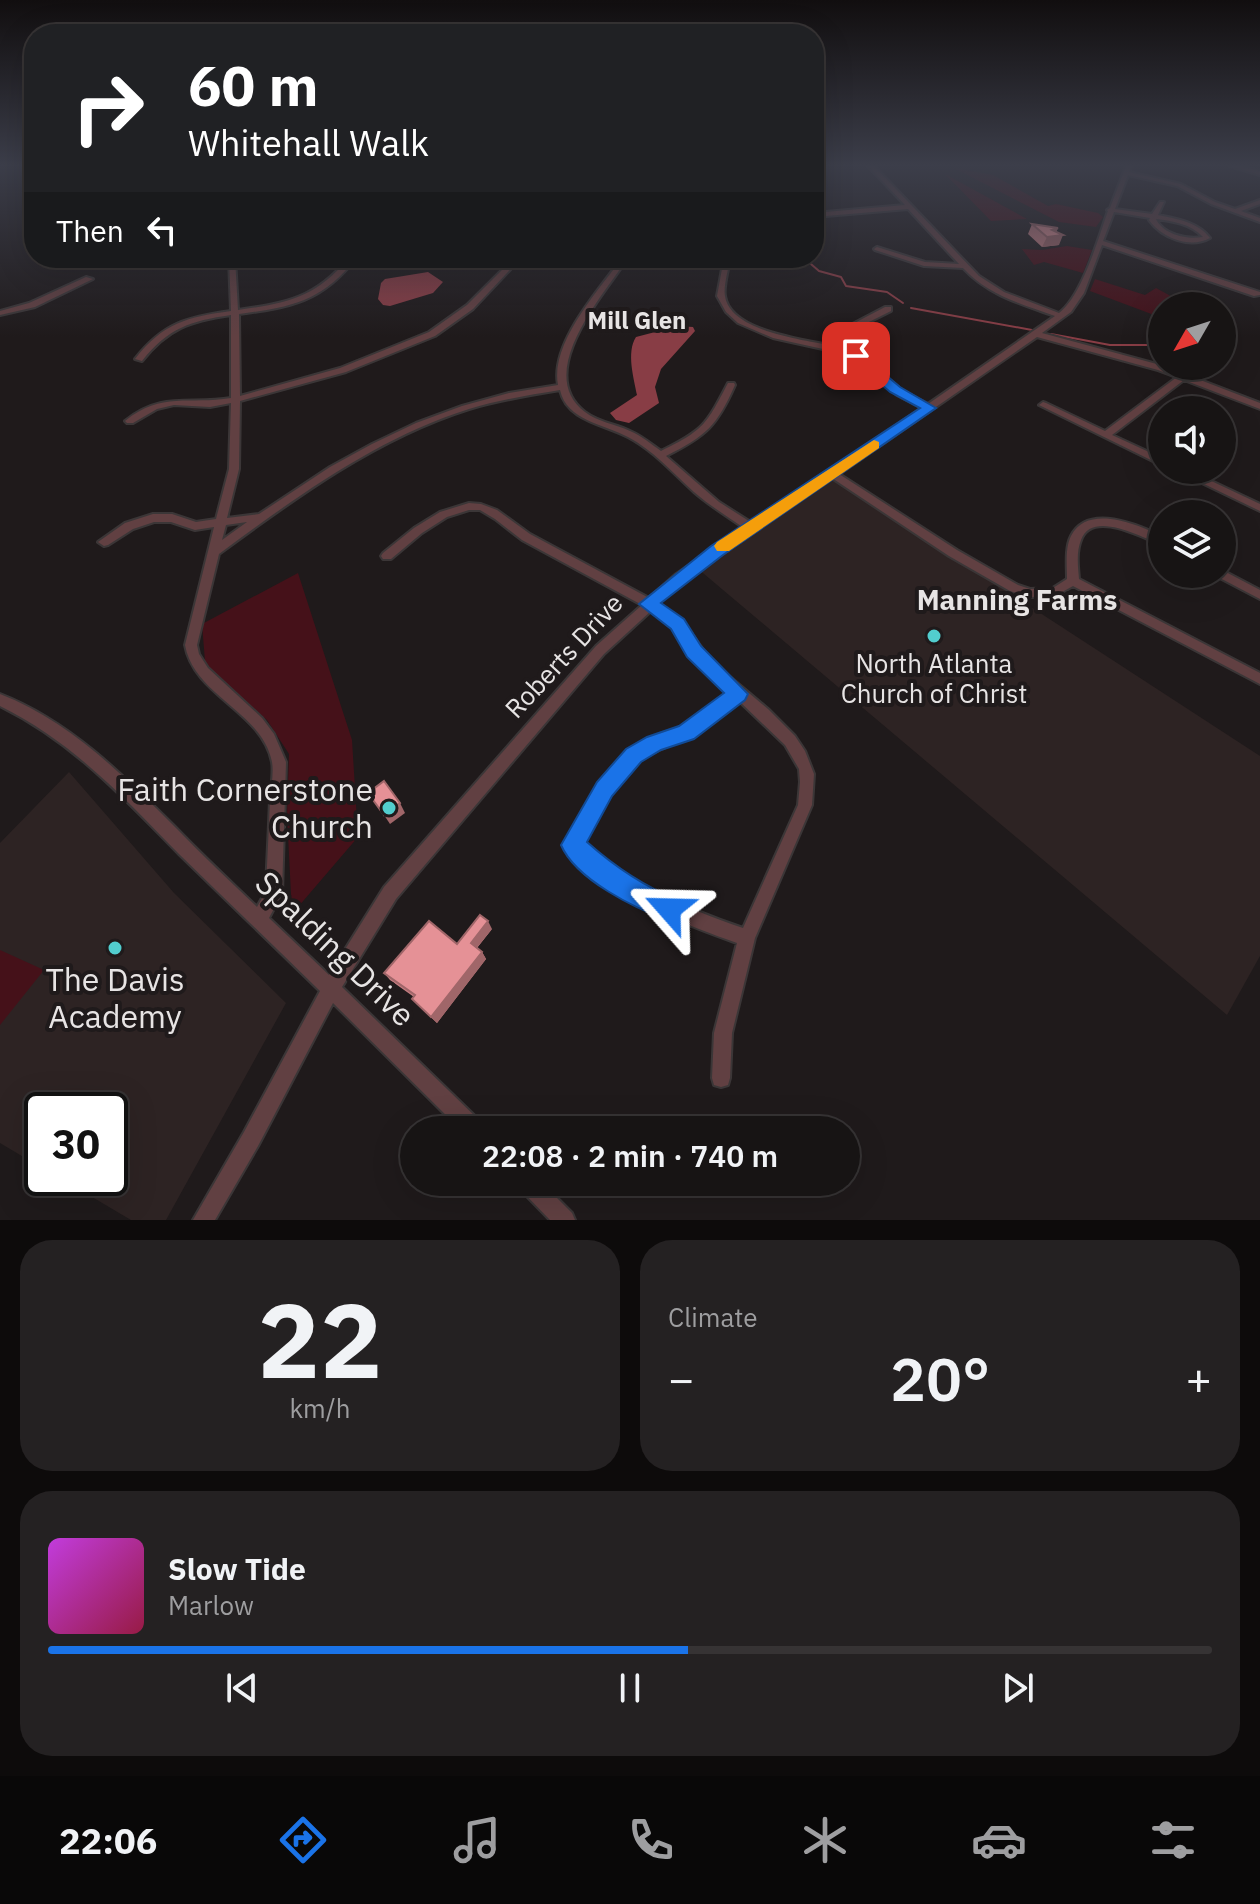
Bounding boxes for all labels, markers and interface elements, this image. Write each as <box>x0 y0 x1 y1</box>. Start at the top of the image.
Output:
text: 60 m <box>188 49 318 121</box>
icon: right <box>56 56 160 160</box>
text: Whitehall Walk <box>188 119 429 166</box>
icon: left <box>140 208 184 252</box>
text: Then <box>56 211 124 250</box>
north arrow <box>1148 292 1236 380</box>
map controls <box>1148 292 1236 588</box>
district label: Mill Glen <box>588 304 686 336</box>
pin <box>822 322 890 390</box>
icon: arrive <box>834 334 878 378</box>
button: sound <box>1148 396 1236 484</box>
button: layers <box>1148 500 1236 588</box>
district label: Manning Farms <box>917 581 1117 618</box>
street label: Roberts Drive <box>497 586 630 725</box>
marker: North Atlanta Church of Christ <box>925 627 943 645</box>
place label: North Atlanta Church of Christ <box>841 646 1027 710</box>
place label: Faith Cornerstone Church <box>117 768 373 847</box>
marker: Faith Cornerstone Church <box>380 799 398 817</box>
street label: Spalding Drive <box>247 861 425 1035</box>
position arrow <box>627 867 711 951</box>
marker: The Davis Academy <box>106 939 124 957</box>
place label: The Davis Academy <box>45 958 185 1037</box>
speed limit sign: 30 <box>24 1092 128 1196</box>
text: 22:08 · 2 min · 740 m <box>482 1136 778 1175</box>
text: 22 <box>258 1271 382 1407</box>
text: Climate <box>668 1300 758 1334</box>
text: 20° <box>890 1339 990 1418</box>
text: − <box>668 1350 694 1407</box>
text: + <box>1186 1350 1212 1407</box>
text: km/h <box>289 1391 351 1425</box>
text: Slow Tide <box>168 1549 306 1588</box>
text: Marlow <box>168 1588 254 1622</box>
icon: previous <box>220 1666 264 1710</box>
icon: pause <box>608 1666 652 1710</box>
icon: next <box>996 1666 1040 1710</box>
icon: directions <box>275 1812 331 1868</box>
icon: music <box>449 1812 505 1868</box>
icon: phone <box>623 1812 679 1868</box>
icon: climate <box>797 1812 853 1868</box>
icon: car <box>971 1812 1027 1868</box>
icon: filters <box>1145 1812 1201 1868</box>
text: 22:06 <box>59 1817 157 1864</box>

